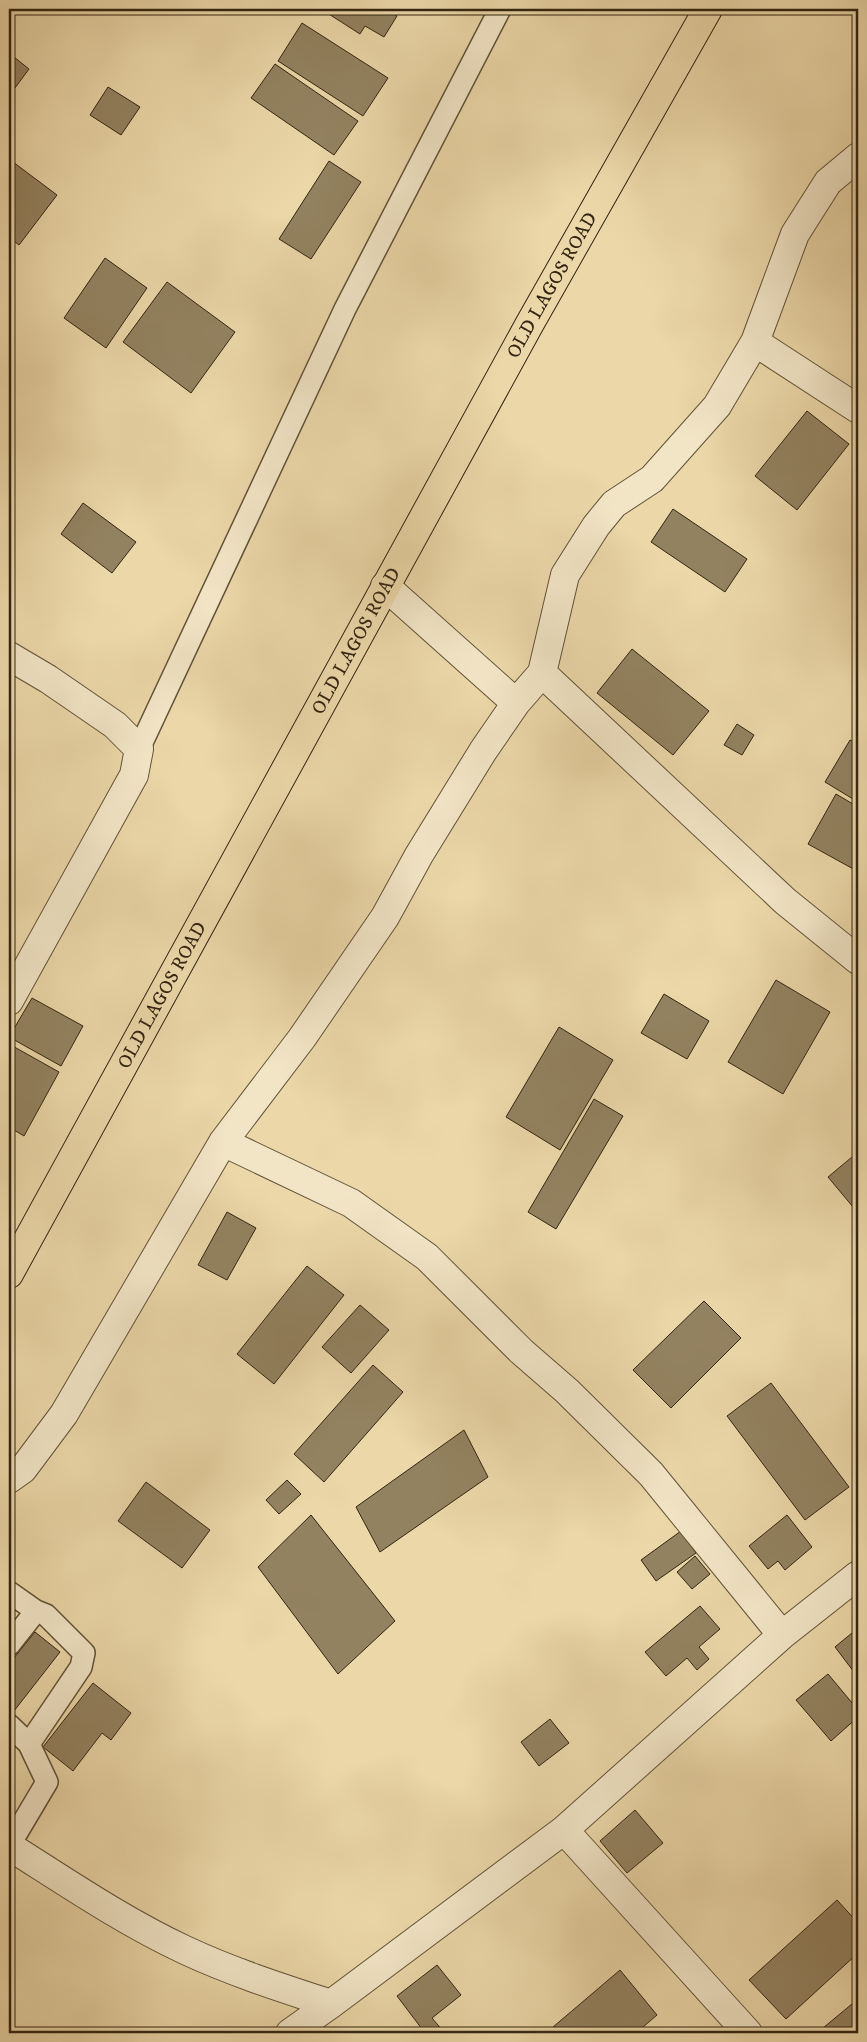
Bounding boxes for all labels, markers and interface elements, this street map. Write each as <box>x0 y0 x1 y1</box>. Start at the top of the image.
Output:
street label: OLD LAGOS ROAD <box>502 208 602 362</box>
street label: OLD LAGOS ROAD <box>306 563 405 718</box>
street label: OLD LAGOS ROAD <box>112 918 211 1073</box>

